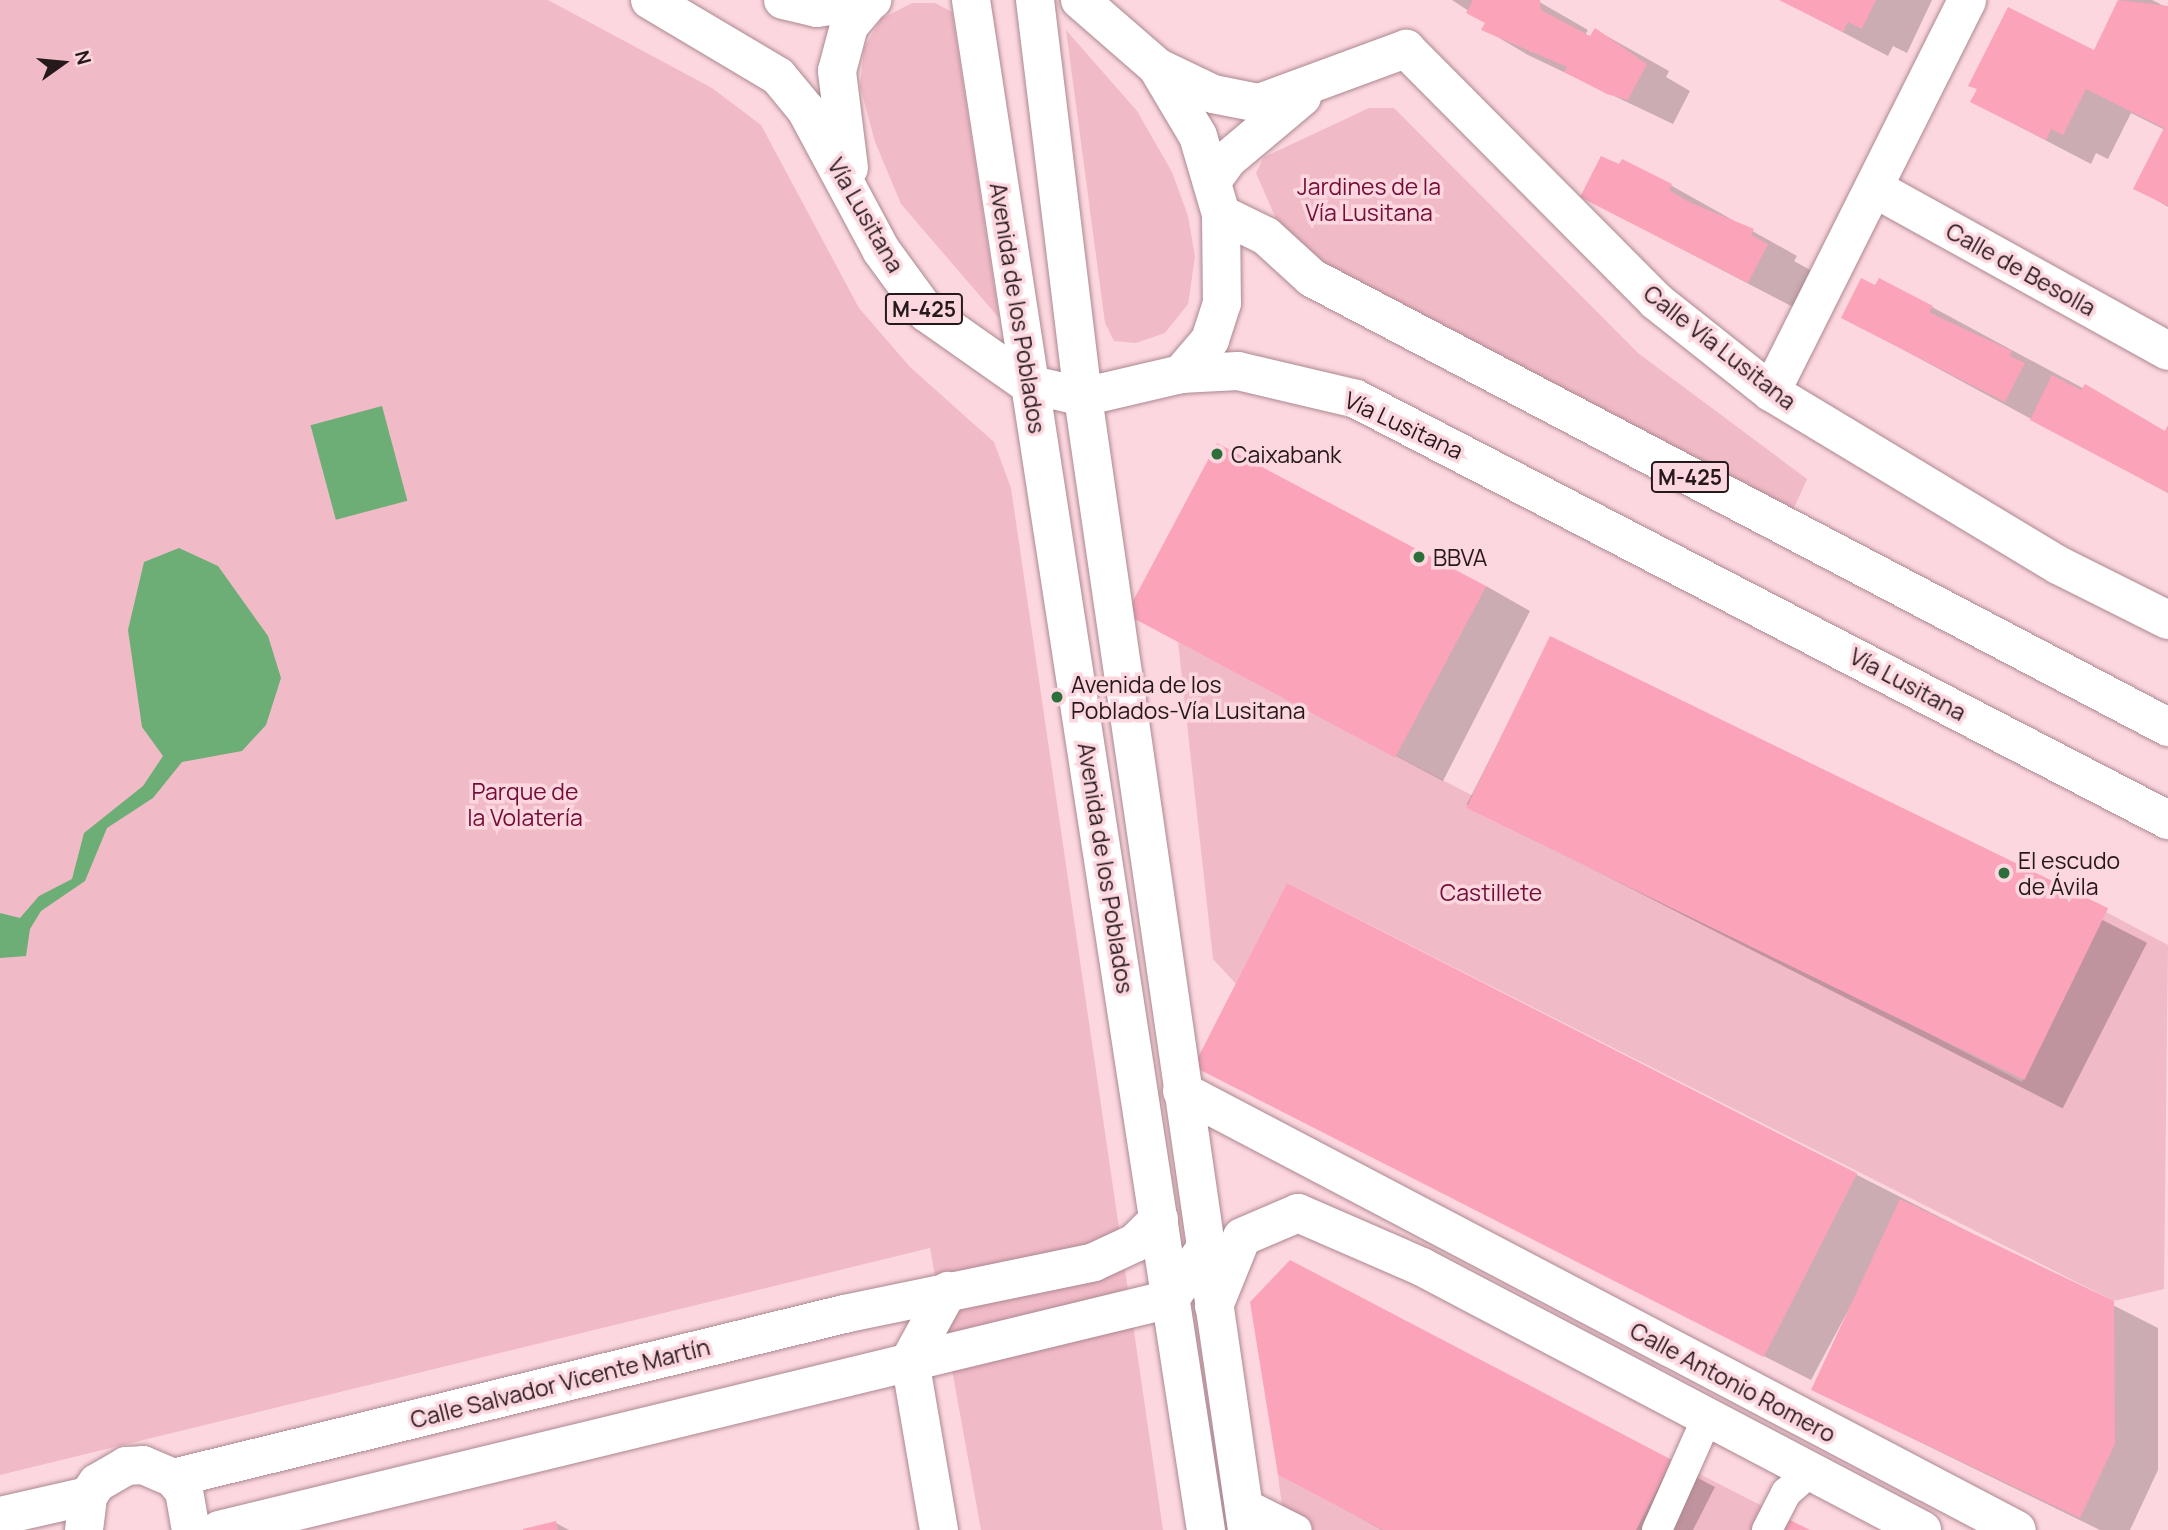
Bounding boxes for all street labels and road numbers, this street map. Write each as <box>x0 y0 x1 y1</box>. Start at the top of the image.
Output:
street label: Vía Lusitana <box>822 153 910 277</box>
street label: Avenida de los Poblados <box>985 181 1051 435</box>
street label: Calle de Besolla <box>1942 217 2100 321</box>
street label: Calle Vía Lusitana <box>1638 279 1802 415</box>
road number: M-425 <box>884 292 964 326</box>
street label: Vía Lusitana <box>1340 386 1468 464</box>
road number: M-425 <box>1650 460 1730 494</box>
street label: Vía Lusitana <box>1845 642 1971 726</box>
street label: Avenida de los Poblados <box>1073 741 1139 995</box>
street label: Calle Antonio Romero <box>1626 1316 1840 1448</box>
street label: Calle Salvador Vicente Martín <box>407 1332 713 1434</box>

